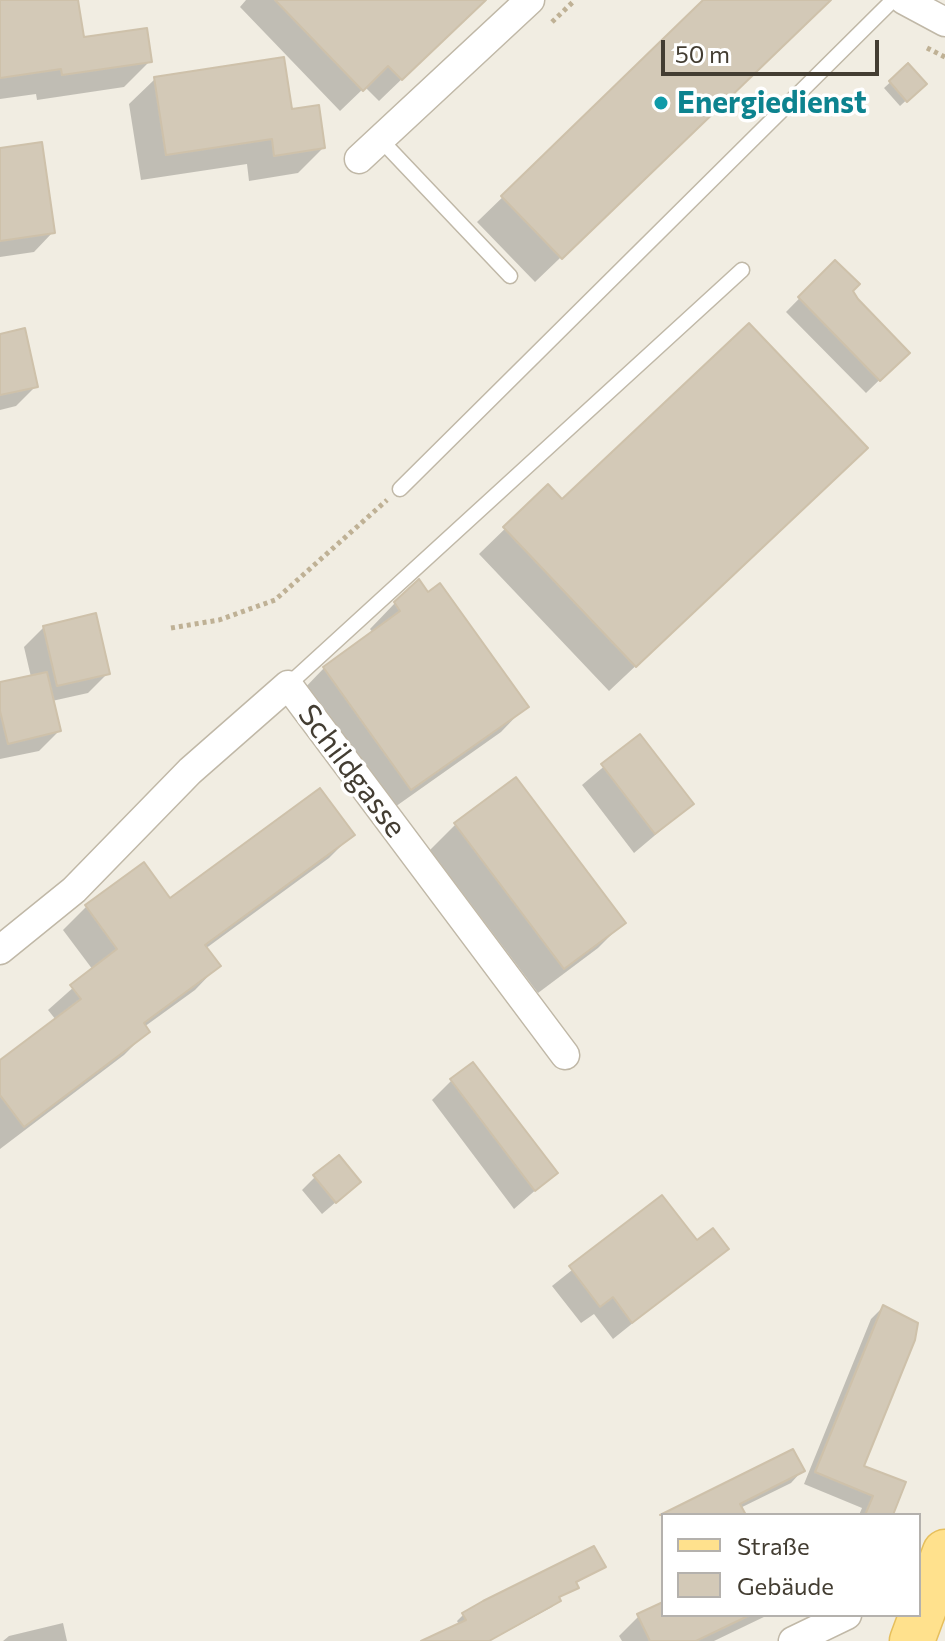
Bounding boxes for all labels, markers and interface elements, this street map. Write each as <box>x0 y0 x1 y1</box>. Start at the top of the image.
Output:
scale bar <box>665 24 883 74</box>
text: 50 m <box>675 39 730 68</box>
place label: Energiedienst <box>677 85 867 121</box>
marker: Energiedienst <box>652 94 670 112</box>
street label: Schildgasse <box>290 697 414 845</box>
legend <box>661 1513 921 1617</box>
text: Straße <box>737 1531 810 1560</box>
text: Gebäude <box>737 1571 834 1600</box>

